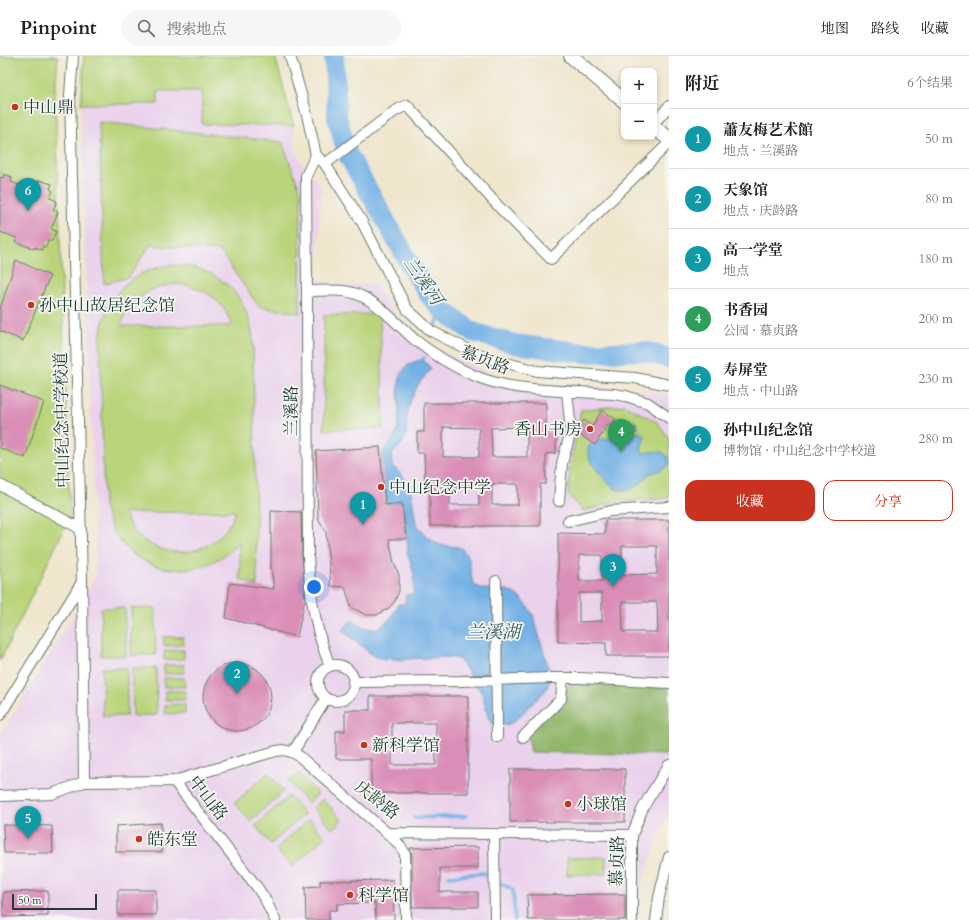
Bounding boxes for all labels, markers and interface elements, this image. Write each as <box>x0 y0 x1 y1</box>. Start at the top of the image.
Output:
search box <box>121 10 401 46</box>
text: Pinpoint <box>20 15 97 41</box>
icon: search <box>135 17 157 39</box>
text: 搜索地点 <box>167 19 227 39</box>
text: 地图 <box>821 19 849 38</box>
text: 路线 <box>871 19 899 38</box>
text: 收藏 <box>921 19 949 38</box>
map controls <box>621 68 657 140</box>
button: + <box>621 68 657 104</box>
text: 附近 <box>685 72 719 95</box>
text: 6个结果 <box>907 74 953 92</box>
place label: 中山鼎 <box>23 96 74 119</box>
marker: 中山鼎 <box>10 102 20 112</box>
button: − <box>621 104 657 140</box>
text: 蕭友梅艺术館 <box>723 120 813 140</box>
text: 1 <box>695 130 701 148</box>
text: 50 m <box>925 130 953 148</box>
text: 地点 · 兰溪路 <box>723 142 798 160</box>
pin: 6 <box>15 178 41 211</box>
text: 天象馆 <box>723 180 768 200</box>
text: 2 <box>695 190 701 208</box>
text: 80 m <box>925 190 953 208</box>
text: 地点 · 庆龄路 <box>723 202 798 220</box>
text: 高一学堂 <box>723 240 783 260</box>
text: 3 <box>695 250 701 268</box>
text: 180 m <box>919 250 953 268</box>
water label: 兰溪河 <box>398 252 450 313</box>
text: 地点 <box>723 262 749 280</box>
place label: 孙中山故居纪念馆 <box>39 294 175 317</box>
marker: 孙中山故居纪念馆 <box>26 300 36 310</box>
text: 书香园 <box>723 300 768 320</box>
text: 4 <box>695 310 701 328</box>
text: 200 m <box>919 310 953 328</box>
text: 公园 · 慕贞路 <box>723 322 798 340</box>
street label: 慕贞路 <box>457 340 513 380</box>
street label: 中山纪念中学校道 <box>49 352 75 488</box>
text: 寿屏堂 <box>723 360 768 380</box>
text: 5 <box>695 370 701 388</box>
text: 230 m <box>919 370 953 388</box>
text: 地点 · 中山路 <box>723 382 798 400</box>
street label: 兰溪路 <box>280 386 303 437</box>
place label: 香山书房 <box>514 418 582 441</box>
pin: 4 <box>608 419 634 452</box>
text: 孙中山纪念馆 <box>723 420 813 440</box>
marker: 香山书房 <box>585 424 595 434</box>
text: 6 <box>695 430 701 448</box>
text: 280 m <box>919 430 953 448</box>
text: 博物馆 · 中山纪念中学校道 <box>723 442 876 460</box>
place label: 中山纪念中学 <box>389 476 491 499</box>
button: 收藏 <box>685 480 815 521</box>
button: 分享 <box>823 480 953 521</box>
marker: 中山纪念中学 <box>376 482 386 492</box>
pin: 1 <box>350 492 376 525</box>
pin: 3 <box>600 554 626 587</box>
your location <box>304 577 324 597</box>
water label: 兰溪湖 <box>466 620 523 645</box>
pin: 2 <box>224 661 250 694</box>
place label: 新科学馆 <box>372 734 440 757</box>
marker: 新科学馆 <box>359 740 369 750</box>
street label: 中山路 <box>183 771 233 825</box>
street label: 庆龄路 <box>350 775 404 825</box>
place label: 小球馆 <box>576 793 627 816</box>
marker: 小球馆 <box>563 799 573 809</box>
pin: 5 <box>15 806 41 839</box>
place label: 皓东堂 <box>147 828 198 851</box>
marker: 皓东堂 <box>134 834 144 844</box>
street label: 慕贞路 <box>605 835 629 887</box>
place label: 科学馆 <box>358 884 409 907</box>
marker: 科学馆 <box>345 890 355 900</box>
scale bar <box>12 892 97 911</box>
text: 50 m <box>18 893 42 908</box>

